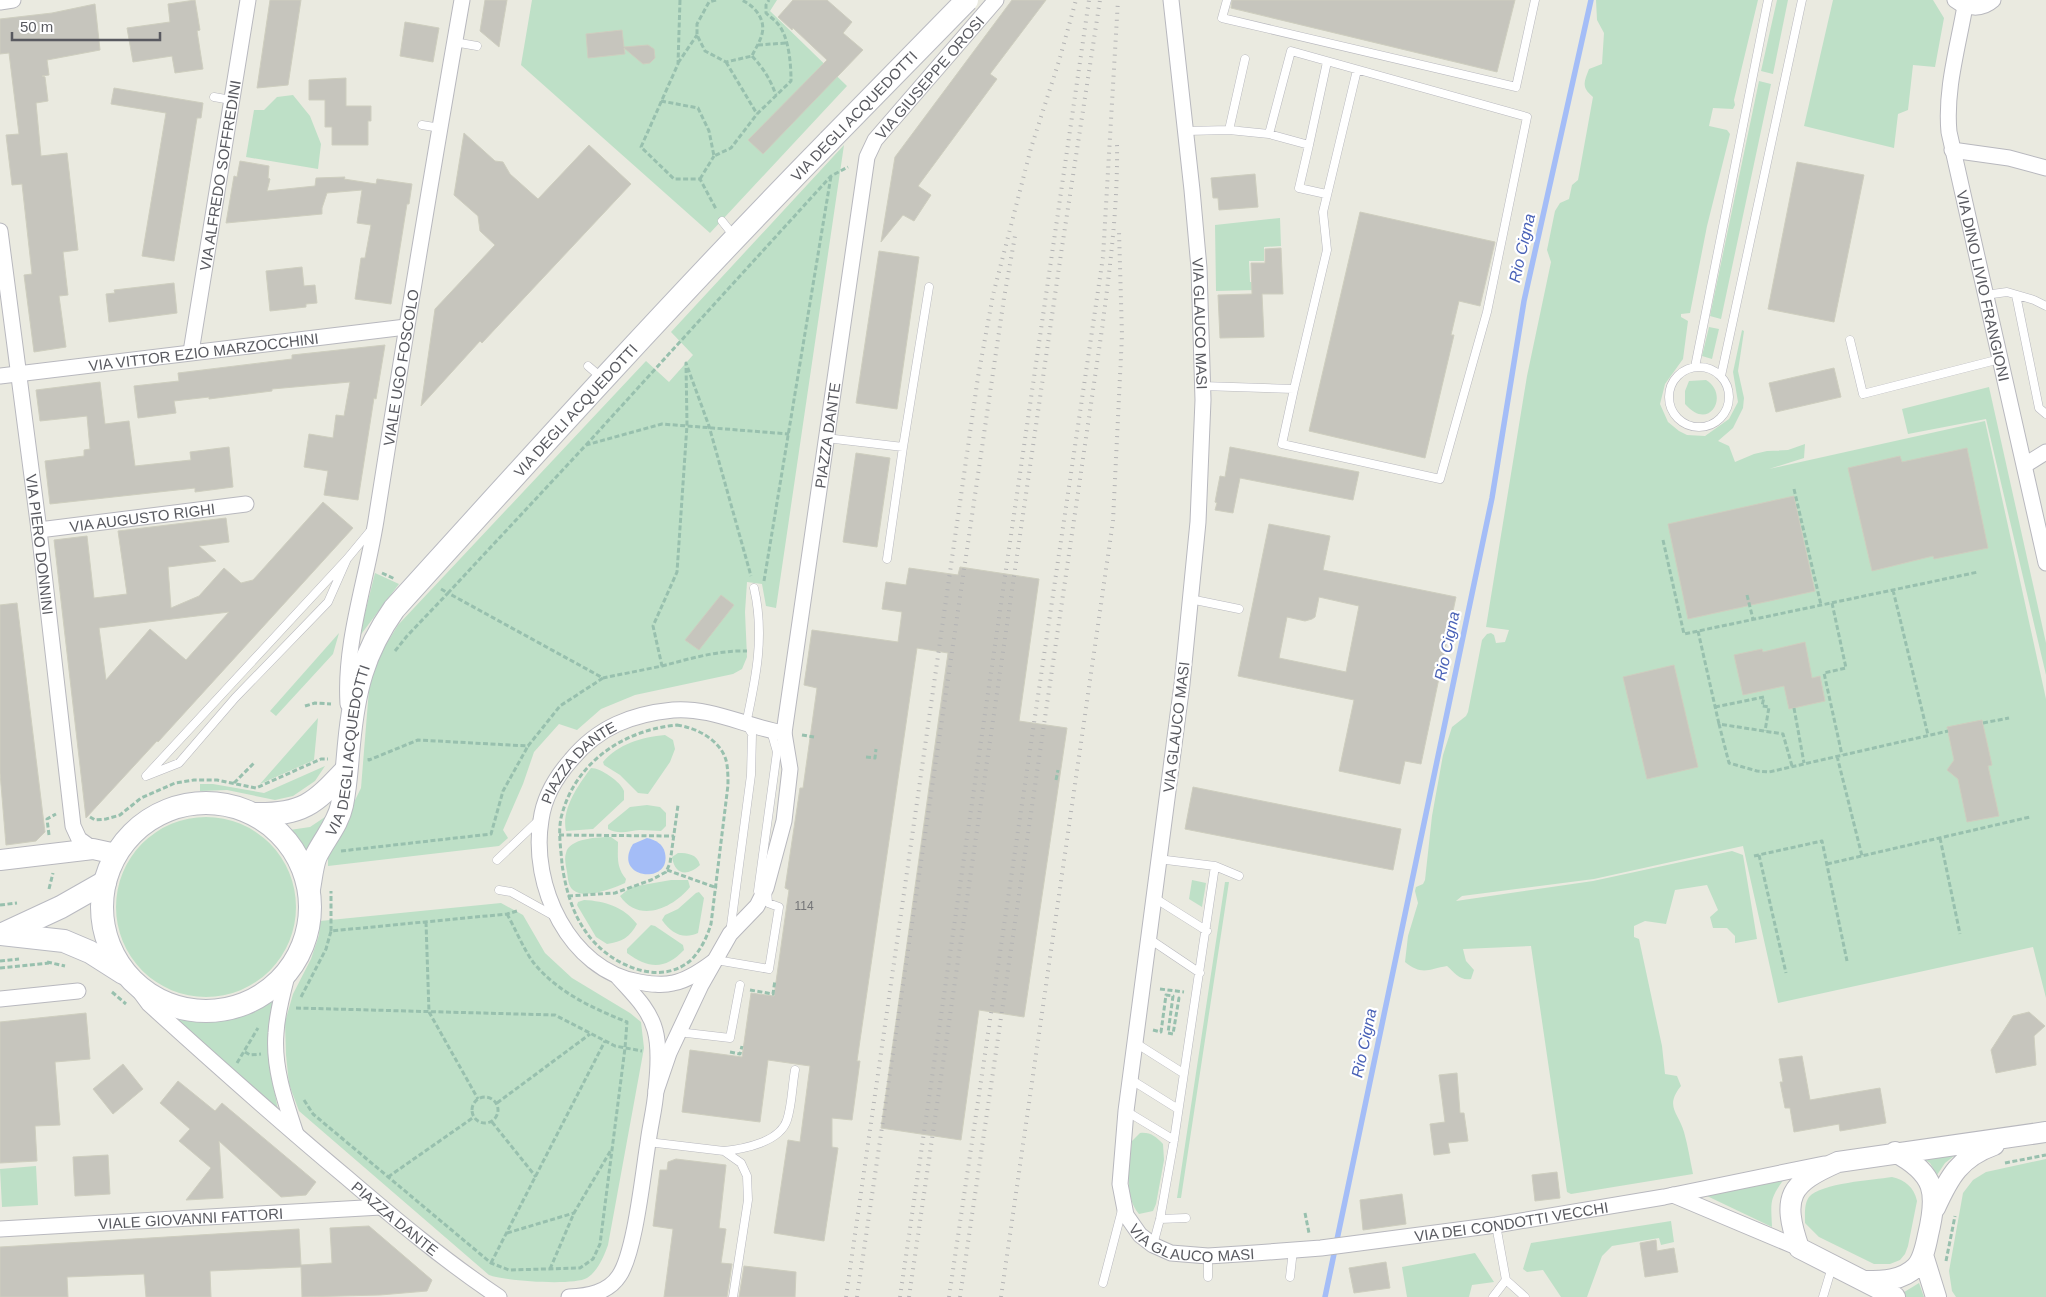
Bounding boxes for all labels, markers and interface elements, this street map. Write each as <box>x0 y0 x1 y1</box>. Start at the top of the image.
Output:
scale bar <box>12 10 160 42</box>
street label: VIA GIUSEPPE OROSI <box>872 12 987 142</box>
text: 50 m <box>20 18 53 35</box>
street label: VIA DEGLI ACQUEDOTTI <box>787 47 921 185</box>
street label: VIA ALFREDO SOFFREDINI <box>196 79 243 272</box>
street label: VIA DINO LIVIO FRANGIONI <box>1954 189 2013 383</box>
water label: Rio Cigna <box>1506 212 1538 284</box>
street label: VIA GLAUCO MASI <box>1190 257 1211 390</box>
street label: VIALE UGO FOSCOLO <box>379 288 421 447</box>
street label: VIA VITTOR EZIO MARZOCCHINI <box>88 329 320 374</box>
street label: VIA DEGLI ACQUEDOTTI <box>510 340 640 480</box>
street label: PIAZZA DANTE <box>811 381 843 489</box>
street label: VIA PIERO DONNINI <box>23 473 57 616</box>
street label: VIA AUGUSTO RIGHI <box>68 499 216 535</box>
water label: Rio Cigna <box>1431 610 1463 682</box>
street label: VIA GLAUCO MASI <box>1160 661 1192 793</box>
street label: VIA DEGLI ACQUEDOTTI <box>321 662 372 839</box>
street label: PIAZZA DANTE <box>537 717 619 806</box>
house number: 114 <box>794 899 814 913</box>
water label: Rio Cigna <box>1348 1007 1380 1079</box>
street label: PIAZZA DANTE <box>349 1178 442 1259</box>
street label: VIA DEI CONDOTTI VECCHI <box>1413 1198 1610 1244</box>
street label: VIALE GIOVANNI FATTORI <box>98 1204 284 1232</box>
street label: VIA GLAUCO MASI <box>1126 1220 1255 1265</box>

